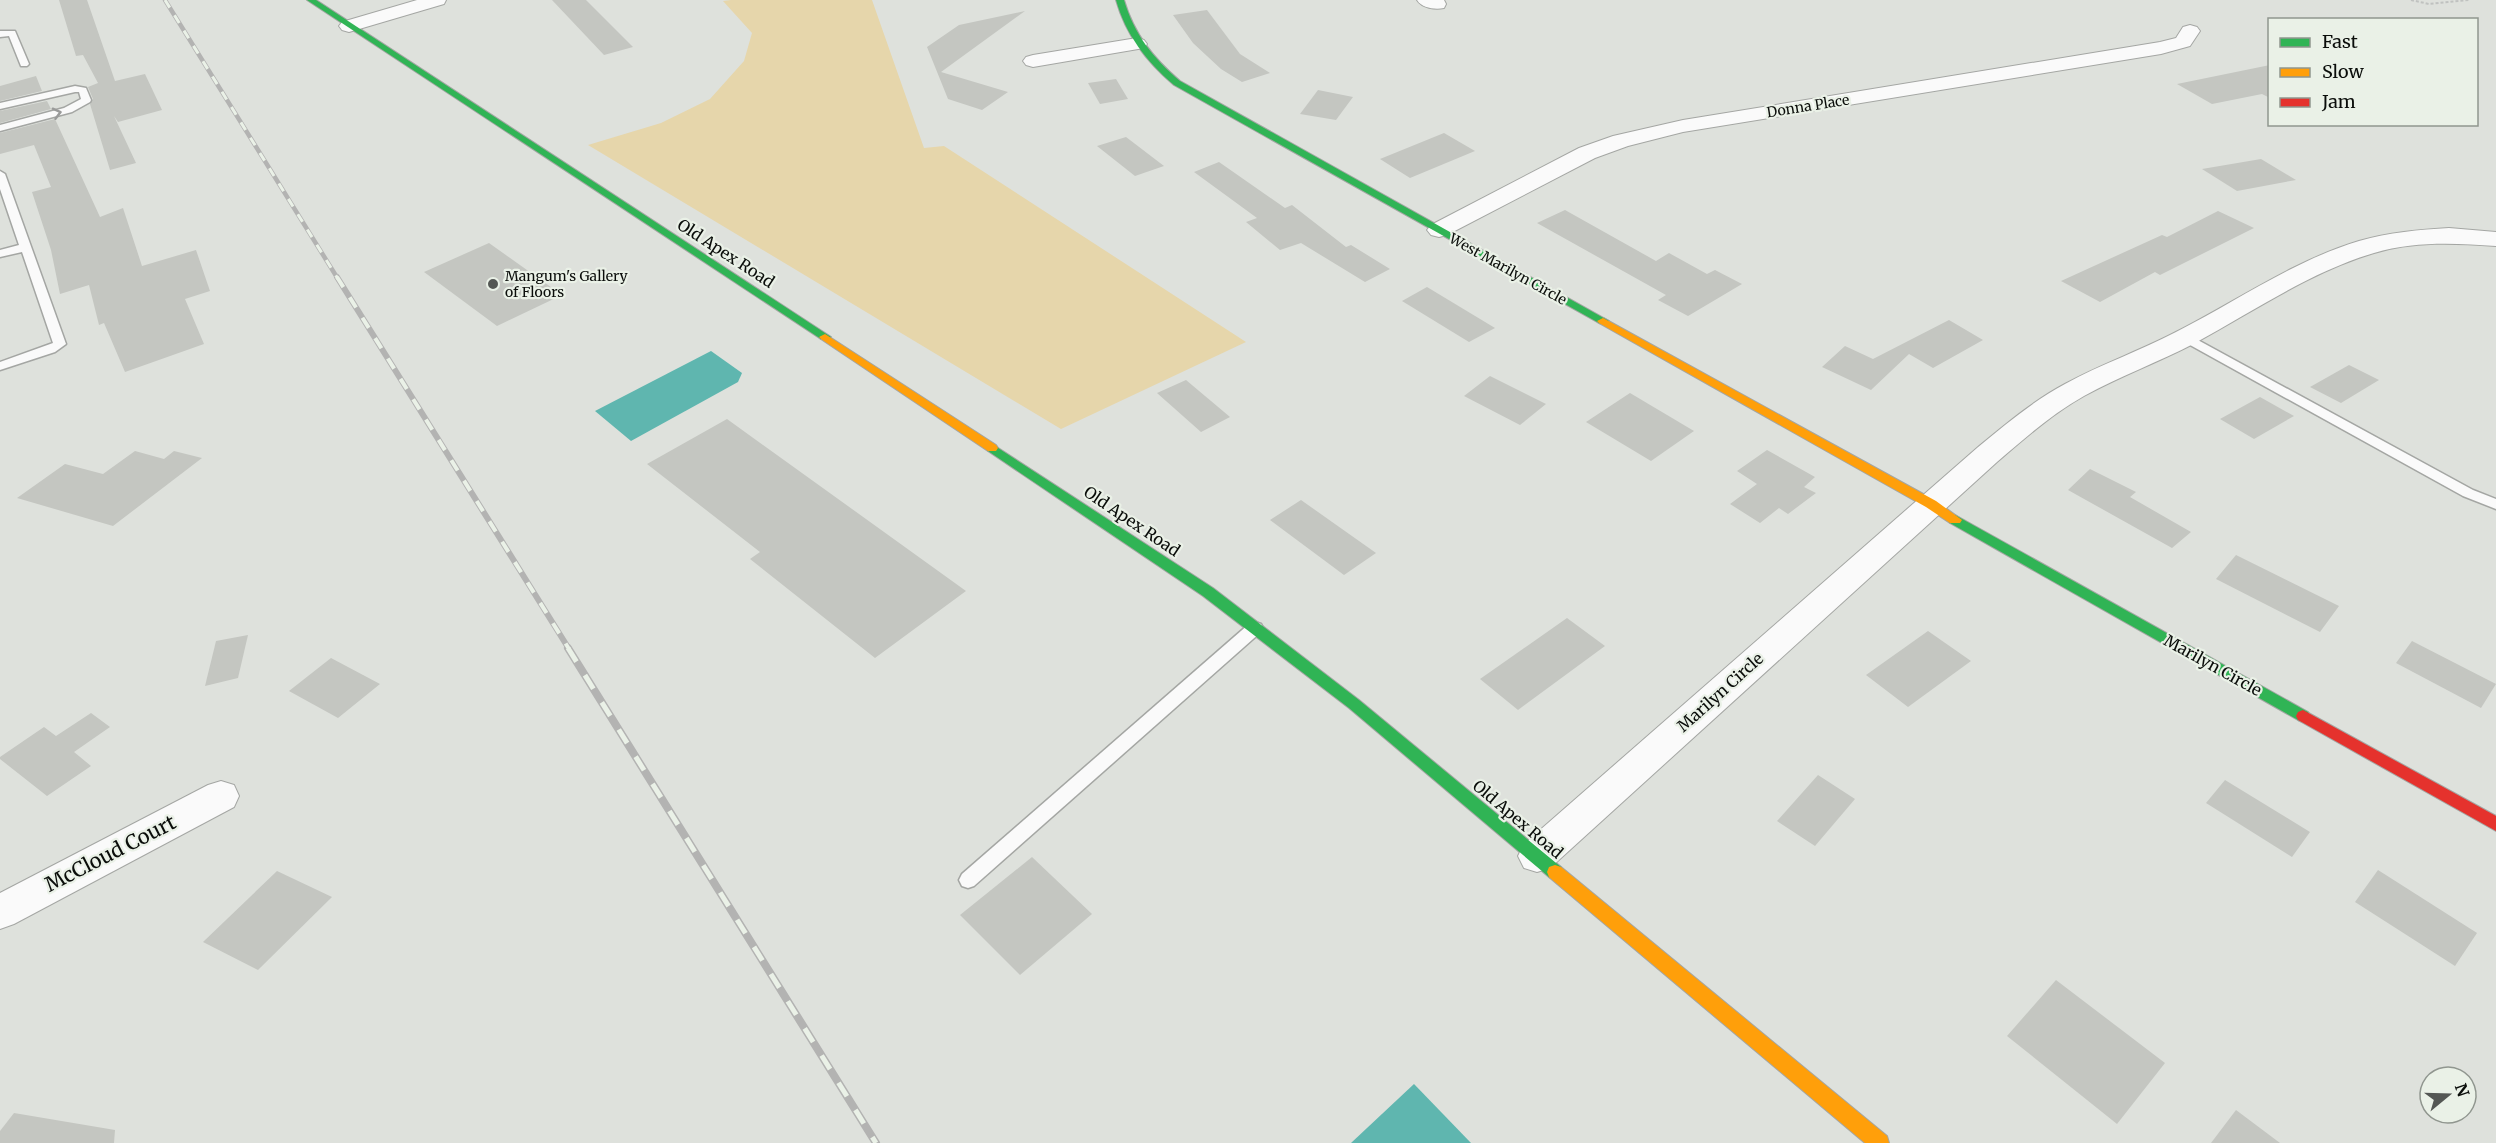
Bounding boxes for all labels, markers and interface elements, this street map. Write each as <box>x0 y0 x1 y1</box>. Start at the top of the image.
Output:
legend <box>2268 18 2478 126</box>
text: Fast <box>2322 30 2358 53</box>
text: Slow <box>2322 60 2365 83</box>
text: Jam <box>2321 90 2356 113</box>
street label: Donna Place <box>1765 91 1851 121</box>
one-way arrow <box>51 108 61 120</box>
street label: Old Apex Road <box>674 214 779 292</box>
street label: West Marilyn Circle <box>1445 229 1570 309</box>
place label: Mangum's Gallery of Floors <box>505 267 629 301</box>
marker: Mangum's Gallery of Floors <box>486 277 500 291</box>
street label: Old Apex Road <box>1080 482 1184 561</box>
street label: Marilyn Circle <box>2161 630 2265 700</box>
street label: Marilyn Circle <box>1673 648 1767 736</box>
street label: Old Apex Road <box>1469 775 1567 863</box>
street label: McCloud Court <box>40 809 180 897</box>
north arrow <box>2418 1065 2478 1125</box>
text: N <box>2451 1081 2474 1100</box>

